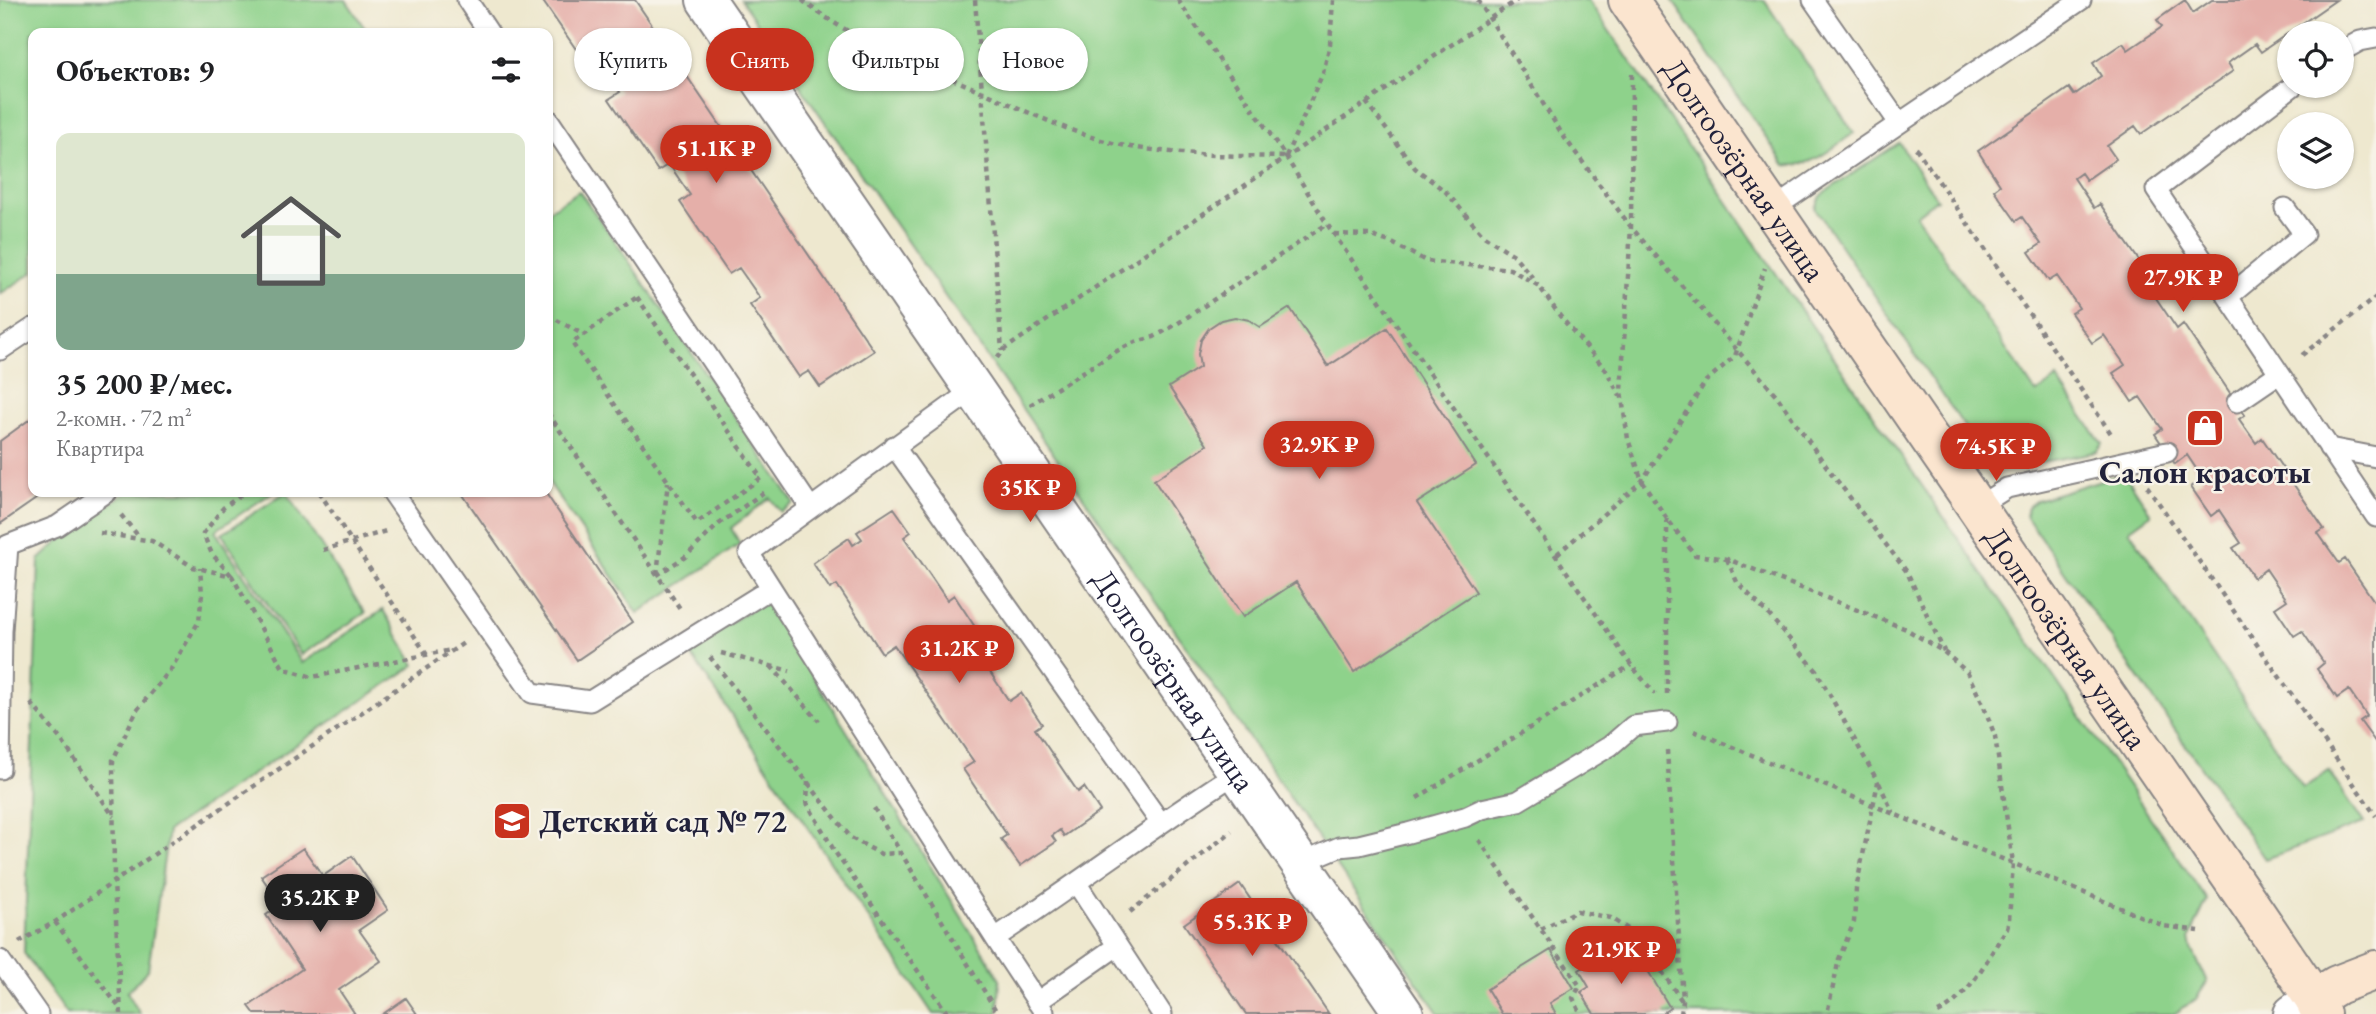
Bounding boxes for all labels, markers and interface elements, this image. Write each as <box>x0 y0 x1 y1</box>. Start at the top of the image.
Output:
map controls <box>2277 21 2354 189</box>
button: locate <box>2277 21 2354 98</box>
chip: Купить <box>574 28 692 91</box>
chip: Снять <box>706 28 814 91</box>
chip: Фильтры <box>828 28 964 91</box>
chip: Новое <box>978 28 1088 91</box>
street label: Долгоозёрная улица <box>1653 50 1836 290</box>
text: Объектов: 9 <box>56 51 214 90</box>
icon: filters <box>487 51 525 89</box>
button: layers <box>2277 112 2354 189</box>
pin: 51.1K ₽ <box>651 125 781 185</box>
text: 51.1K ₽ <box>676 133 756 163</box>
icon: home <box>228 178 354 304</box>
pin: 27.9K ₽ <box>2118 254 2248 314</box>
text: 27.9K ₽ <box>2143 262 2223 292</box>
text: 35 200 ₽/мес. <box>56 364 233 403</box>
text: 2-комн. · 72 m² <box>56 403 192 433</box>
shop icon: Салон красоты <box>2184 407 2226 449</box>
pin: 32.9K ₽ <box>1254 421 1384 481</box>
pin: 74.5K ₽ <box>1931 424 2061 483</box>
text: 32.9K ₽ <box>1279 429 1359 459</box>
text: 74.5K ₽ <box>1956 431 2036 461</box>
text: Квартира <box>56 433 144 463</box>
place label: Салон красоты <box>2099 451 2311 493</box>
pin: 35K ₽ <box>981 464 1079 524</box>
text: 35K ₽ <box>999 472 1061 502</box>
street label: Долгоозёрная улица <box>1975 518 2158 758</box>
street label: Долгоозёрная улица <box>1083 561 1266 800</box>
pin: 31.2K ₽ <box>894 626 1024 685</box>
text: 31.2K ₽ <box>919 633 999 663</box>
school or university icon: Детский сад № 72 <box>491 800 533 842</box>
place label: Детский сад № 72 <box>539 800 787 842</box>
pin: 35.2K ₽ <box>255 874 385 934</box>
text: 35.2K ₽ <box>280 882 360 912</box>
pin: 55.3K ₽ <box>1187 898 1317 958</box>
text: 55.3K ₽ <box>1212 906 1292 936</box>
pin: 21.9K ₽ <box>1556 926 1686 986</box>
text: 21.9K ₽ <box>1581 934 1661 964</box>

